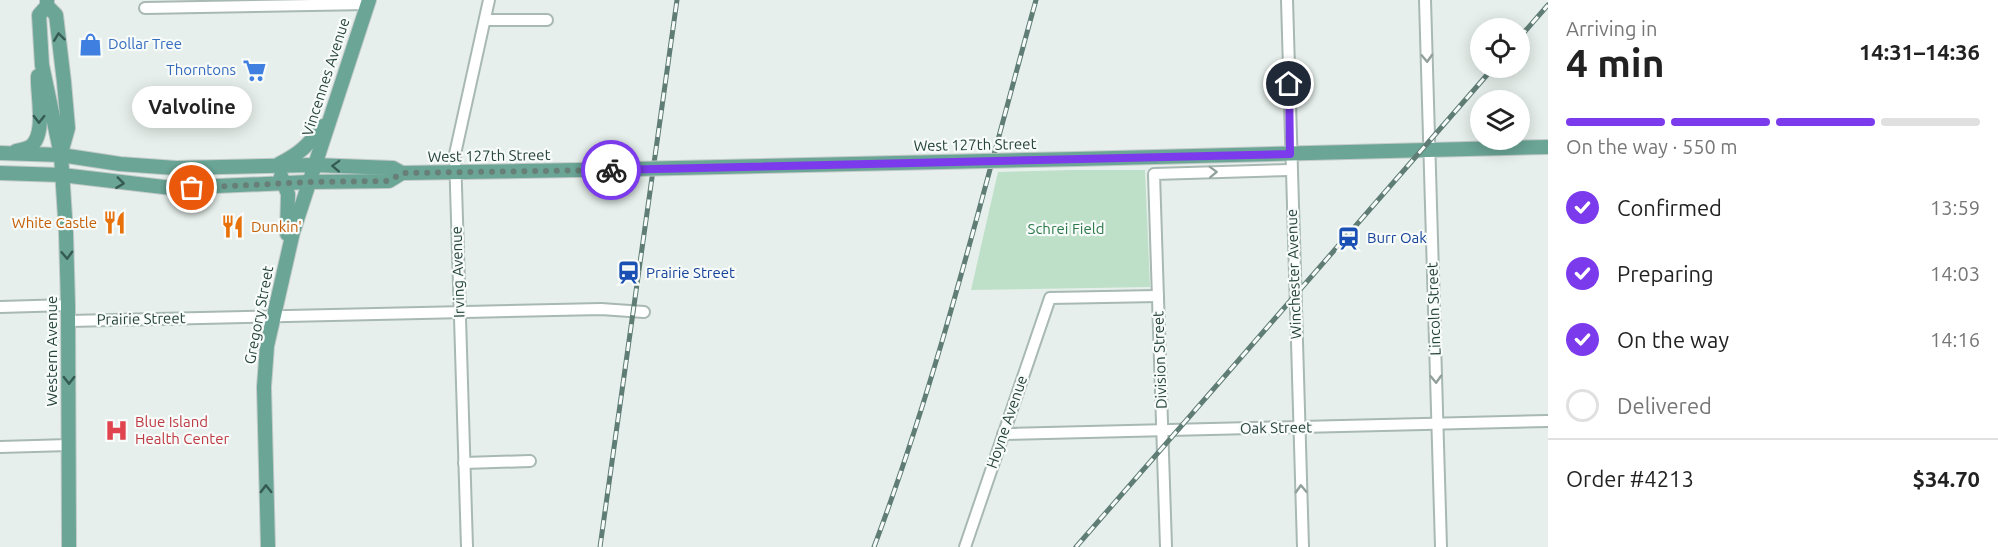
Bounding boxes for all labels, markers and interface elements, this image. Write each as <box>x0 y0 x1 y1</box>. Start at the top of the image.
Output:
street label: Vincennes Avenue <box>298 16 353 138</box>
text: Arriving in <box>1566 17 1657 40</box>
map controls <box>1470 18 1530 150</box>
button: locate <box>1470 18 1530 78</box>
shop icon: Dollar Tree <box>77 31 103 57</box>
one-way arrow <box>53 32 65 42</box>
place label: Dollar Tree <box>108 35 182 52</box>
text: 14:31–14:36 <box>1859 39 1980 64</box>
text: 4 min <box>1566 41 1665 84</box>
one-way arrow <box>1421 54 1433 63</box>
supermarket icon: Thorntons <box>241 57 267 83</box>
pin <box>1263 58 1314 109</box>
place label: Thorntons <box>166 61 236 78</box>
icon: home <box>1272 67 1305 100</box>
callout: Valvoline <box>132 86 252 128</box>
button: layers <box>1470 90 1530 150</box>
text: Valvoline <box>148 95 236 118</box>
one-way arrow <box>33 114 45 123</box>
street label: West 127th Street <box>913 135 1037 154</box>
text: On the way · 550 m <box>1566 135 1738 158</box>
courier <box>581 140 641 200</box>
street label: West 127th Street <box>427 146 551 165</box>
icon: bike <box>595 154 628 187</box>
one-way arrow <box>332 160 341 172</box>
pin <box>166 162 217 213</box>
one-way arrow <box>1208 165 1217 178</box>
icon: bag <box>175 171 208 204</box>
one-way arrow <box>115 176 124 188</box>
icon: check <box>1566 191 1599 224</box>
text: Confirmed <box>1617 195 1722 220</box>
text: 13:59 <box>1930 196 1980 219</box>
street label: Winchester Avenue <box>1283 208 1304 340</box>
restaurant icon: White Castle <box>102 210 128 236</box>
place label: White Castle <box>12 214 97 231</box>
restaurant icon: Dunkin' <box>220 214 246 240</box>
place label: Dunkin' <box>251 218 302 235</box>
park label: Schrei Field <box>1028 220 1104 237</box>
station icon: Burr Oak <box>1336 225 1362 251</box>
street label: Irving Avenue <box>447 226 468 318</box>
place label: Burr Oak <box>1367 229 1427 246</box>
one-way arrow <box>60 250 73 259</box>
icon: check <box>1566 257 1599 290</box>
station icon: Prairie Street <box>615 260 641 286</box>
text: Preparing <box>1617 261 1714 286</box>
street label: Lincoln Street <box>1423 262 1444 356</box>
text: 14:03 <box>1930 262 1980 285</box>
street label: Gregory Street <box>241 264 276 366</box>
place label: Prairie Street <box>646 264 735 281</box>
street label: Western Avenue <box>43 296 60 406</box>
street label: Prairie Street <box>96 309 186 328</box>
street label: Division Street <box>1149 311 1170 409</box>
icon: check <box>1566 323 1599 356</box>
text: On the way <box>1617 327 1729 352</box>
text: 14:16 <box>1930 328 1980 351</box>
street label: Hoyne Avenue <box>983 373 1030 471</box>
one-way arrow <box>63 375 75 384</box>
one-way arrow <box>1429 375 1442 384</box>
text: Delivered <box>1617 393 1712 418</box>
place label: Blue Island Health Center <box>135 413 229 447</box>
hospital icon: Blue Island Health Center <box>104 418 130 444</box>
street label: Oak Street <box>1240 418 1312 437</box>
text: Order #4213 <box>1566 466 1694 491</box>
text: $34.70 <box>1913 466 1980 491</box>
one-way arrow <box>260 484 273 493</box>
one-way arrow <box>1295 484 1308 493</box>

